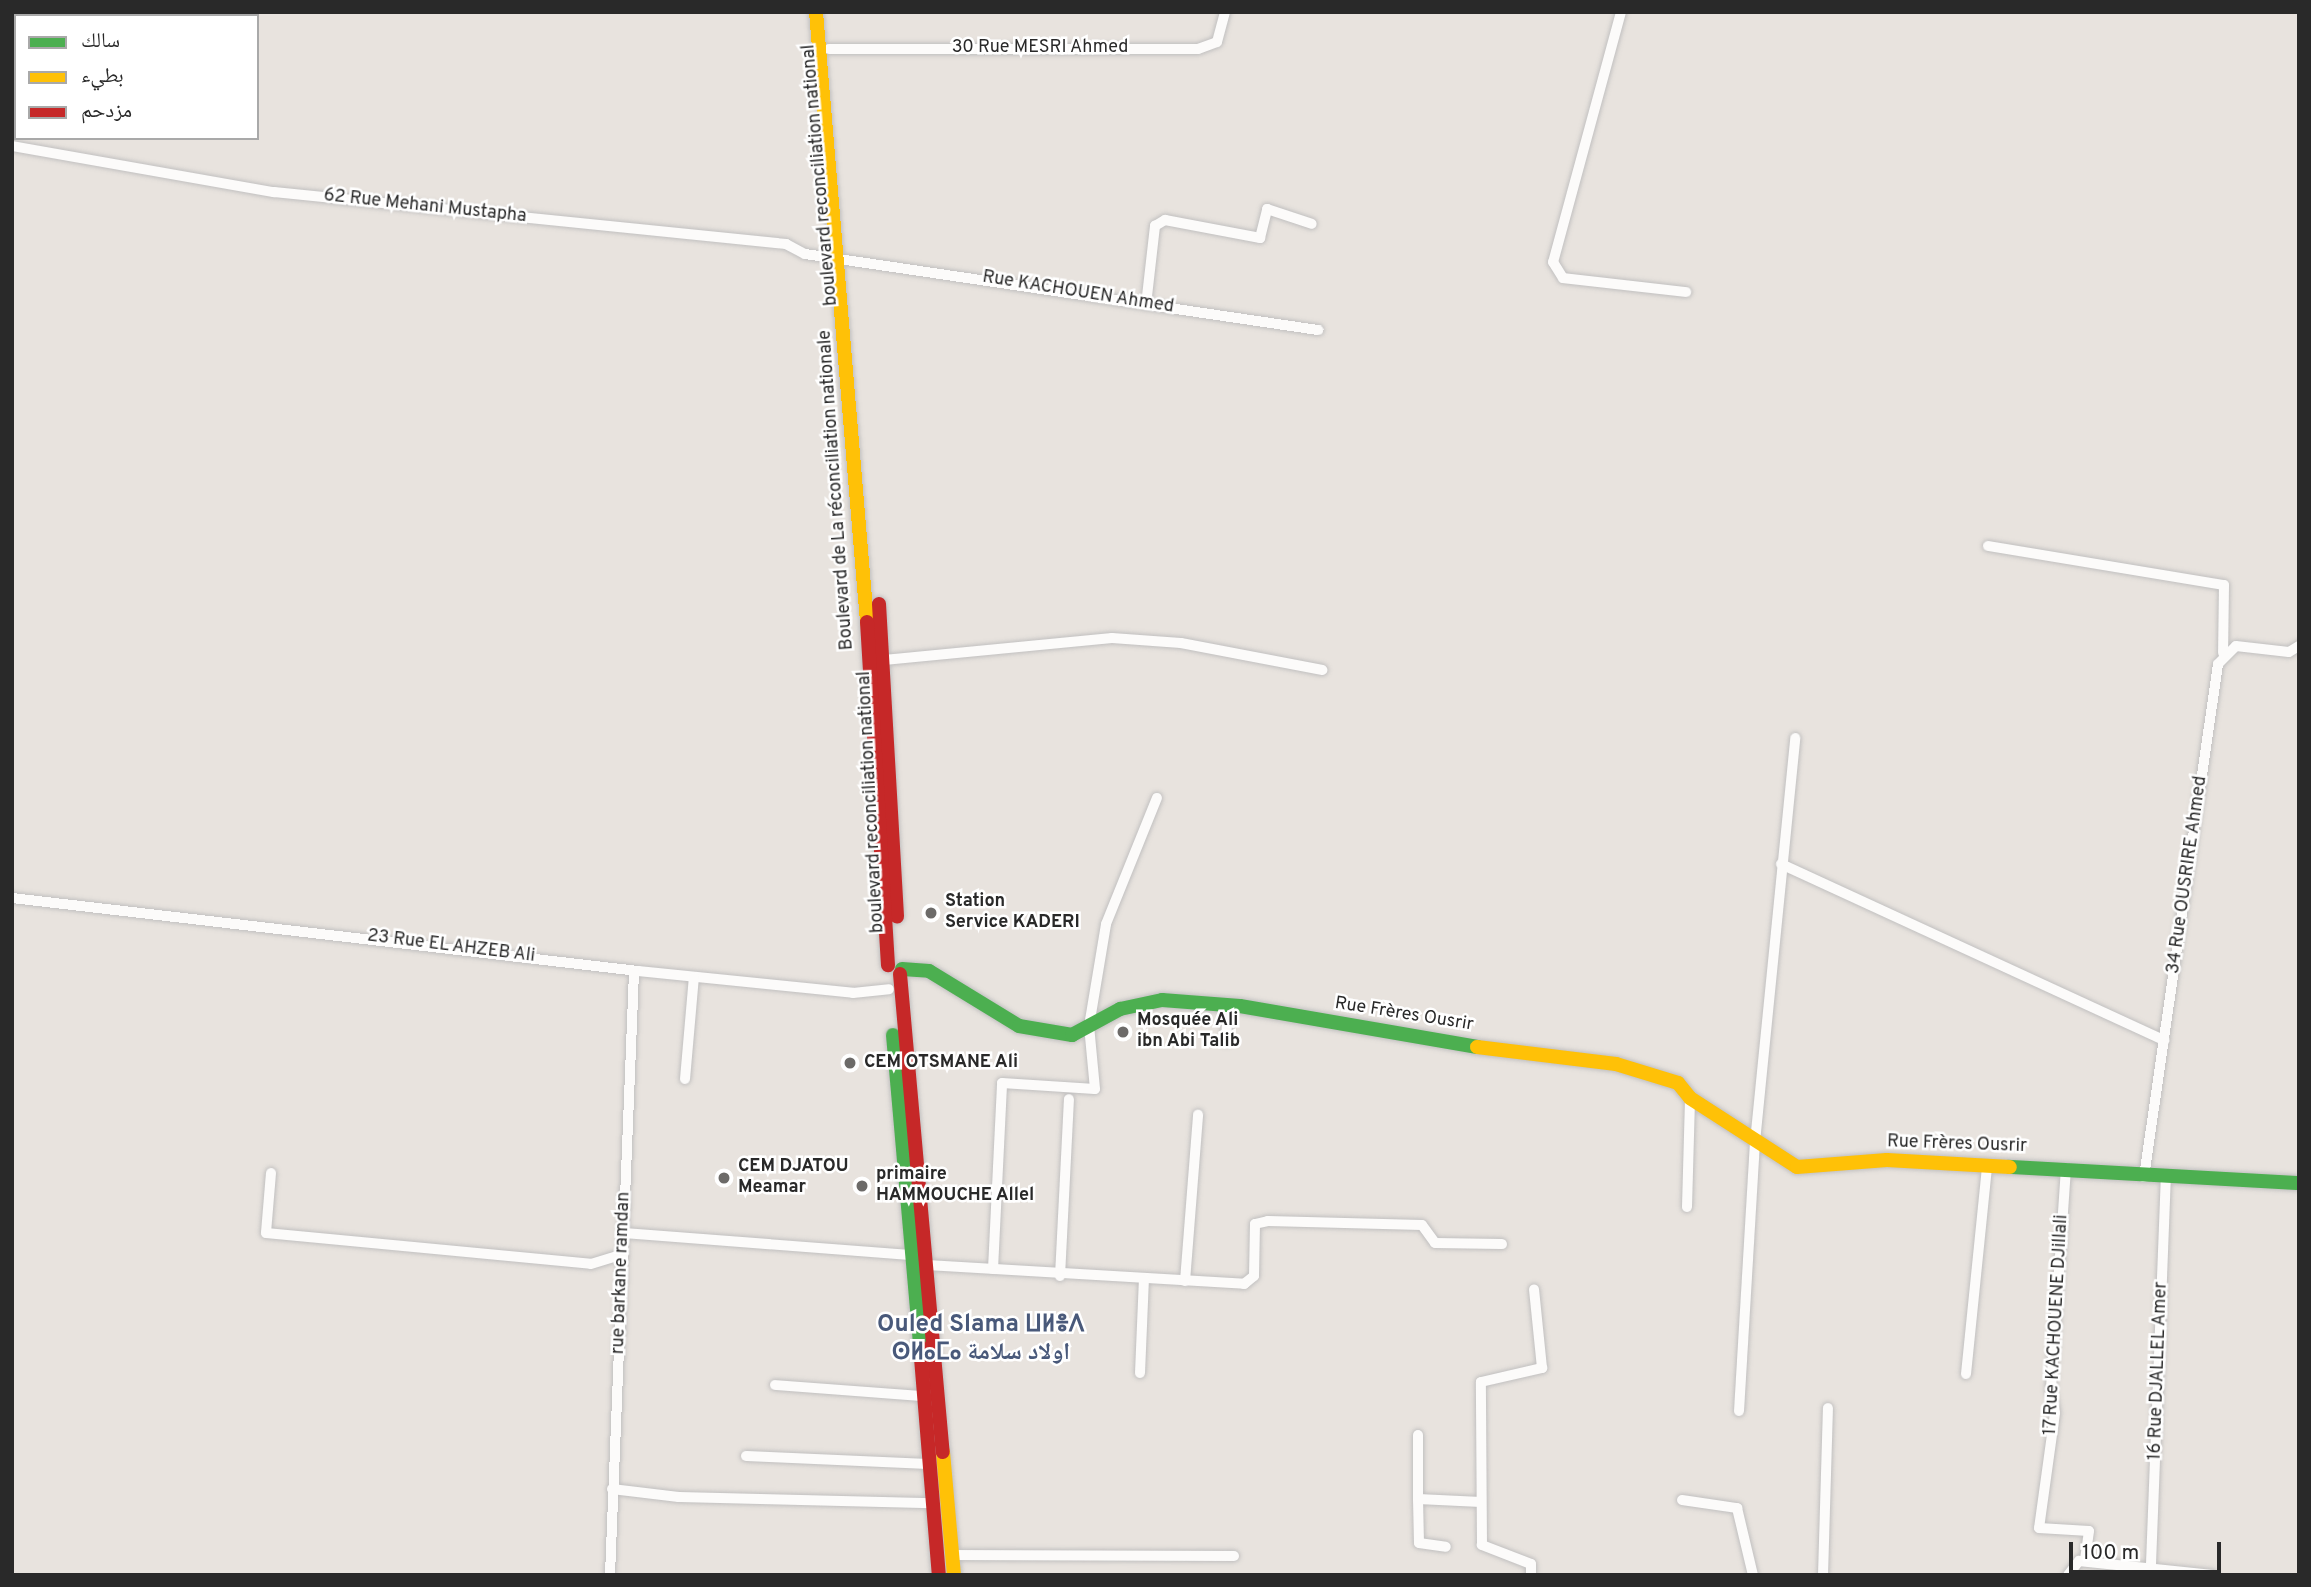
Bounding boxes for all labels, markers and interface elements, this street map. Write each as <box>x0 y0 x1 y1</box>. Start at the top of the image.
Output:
legend <box>14 14 259 140</box>
text: سالك <box>81 28 120 55</box>
street label: 30 Rue MESRI Ahmed <box>951 37 1129 59</box>
street label: boulevard reconciliation national <box>799 43 843 307</box>
text: بطيء <box>81 63 124 90</box>
text: مزدحم <box>81 98 132 125</box>
street label: 62 Rue Mehani Mustapha <box>323 186 527 228</box>
street label: Rue KACHOUEN Ahmed <box>980 267 1176 319</box>
street label: Boulevard de La réconciliation nationale <box>815 329 859 651</box>
street label: boulevard reconciliation national <box>854 670 890 934</box>
street label: 34 Rue OUSRIRE Ahmed <box>2163 774 2213 976</box>
place label: Station Service KADERI <box>945 892 1080 934</box>
marker: Station Service KADERI <box>923 905 939 921</box>
street label: 23 Rue EL AHZEB Ali <box>365 926 537 968</box>
street label: Rue Frères Ousrir <box>1333 993 1475 1037</box>
place label: Mosquée Ali ibn Abi Talib <box>1137 1011 1241 1054</box>
marker: Mosquée Ali ibn Abi Talib <box>1115 1024 1131 1040</box>
place label: CEM OTSMANE Ali <box>864 1052 1019 1074</box>
marker: CEM OTSMANE Ali <box>842 1055 858 1071</box>
street label: Rue Frères Ousrir <box>1887 1132 2027 1158</box>
place label: CEM DJATOU Meamar <box>738 1157 849 1200</box>
place label: primaire HAMMOUCHE Allel <box>876 1165 1035 1208</box>
marker: CEM DJATOU Meamar <box>716 1170 732 1186</box>
marker: primaire HAMMOUCHE Allel <box>854 1178 870 1194</box>
street label: rue barkane ramdan <box>608 1191 636 1355</box>
street label: 17 Rue KACHOUENE DJillali <box>2040 1214 2074 1436</box>
street label: 16 Rue DJALLEL Amer <box>2145 1281 2173 1461</box>
district label: Ouled Slama ⵡⵍⴻⴷ ⵙⵍⴰⵎⴰ اولاد سلامة <box>877 1312 1085 1368</box>
scale bar <box>2073 1528 2225 1572</box>
text: 100 m <box>2082 1540 2139 1567</box>

